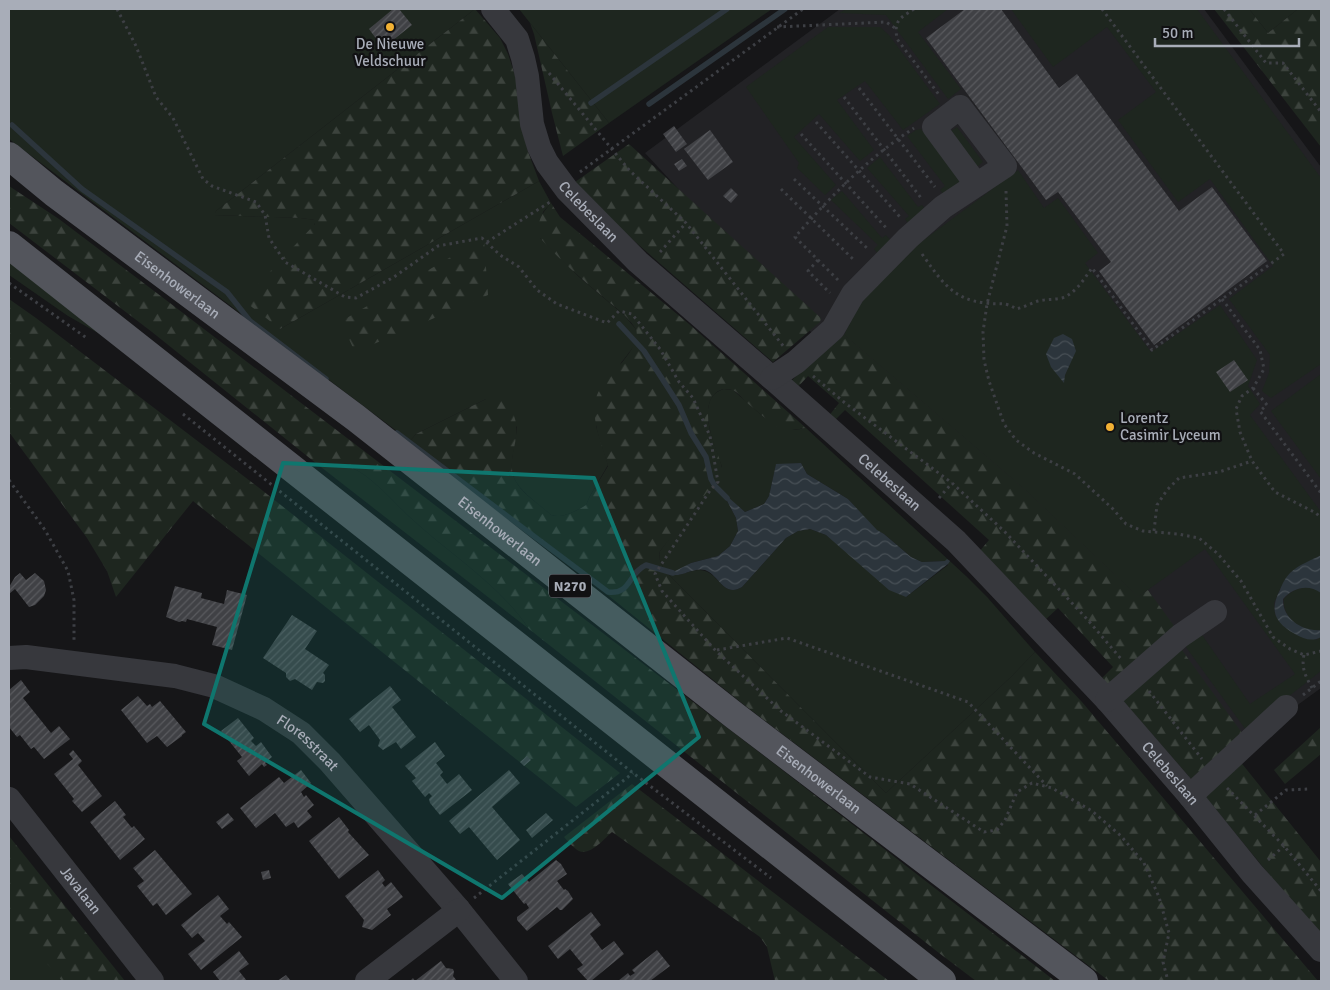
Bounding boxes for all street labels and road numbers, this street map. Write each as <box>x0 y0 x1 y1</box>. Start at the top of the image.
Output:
street label: Celebeslaan <box>555 178 622 246</box>
street label: Eisenhowerlaan <box>131 247 224 323</box>
street label: Celebeslaan <box>854 450 925 515</box>
street label: Eisenhowerlaan <box>454 493 546 570</box>
road number: N270 <box>549 574 591 598</box>
street label: Floresstraat <box>273 711 343 775</box>
street label: Celebeslaan <box>1138 738 1203 809</box>
street label: Eisenhowerlaan <box>772 741 865 818</box>
street label: Javalaan <box>56 863 105 918</box>

